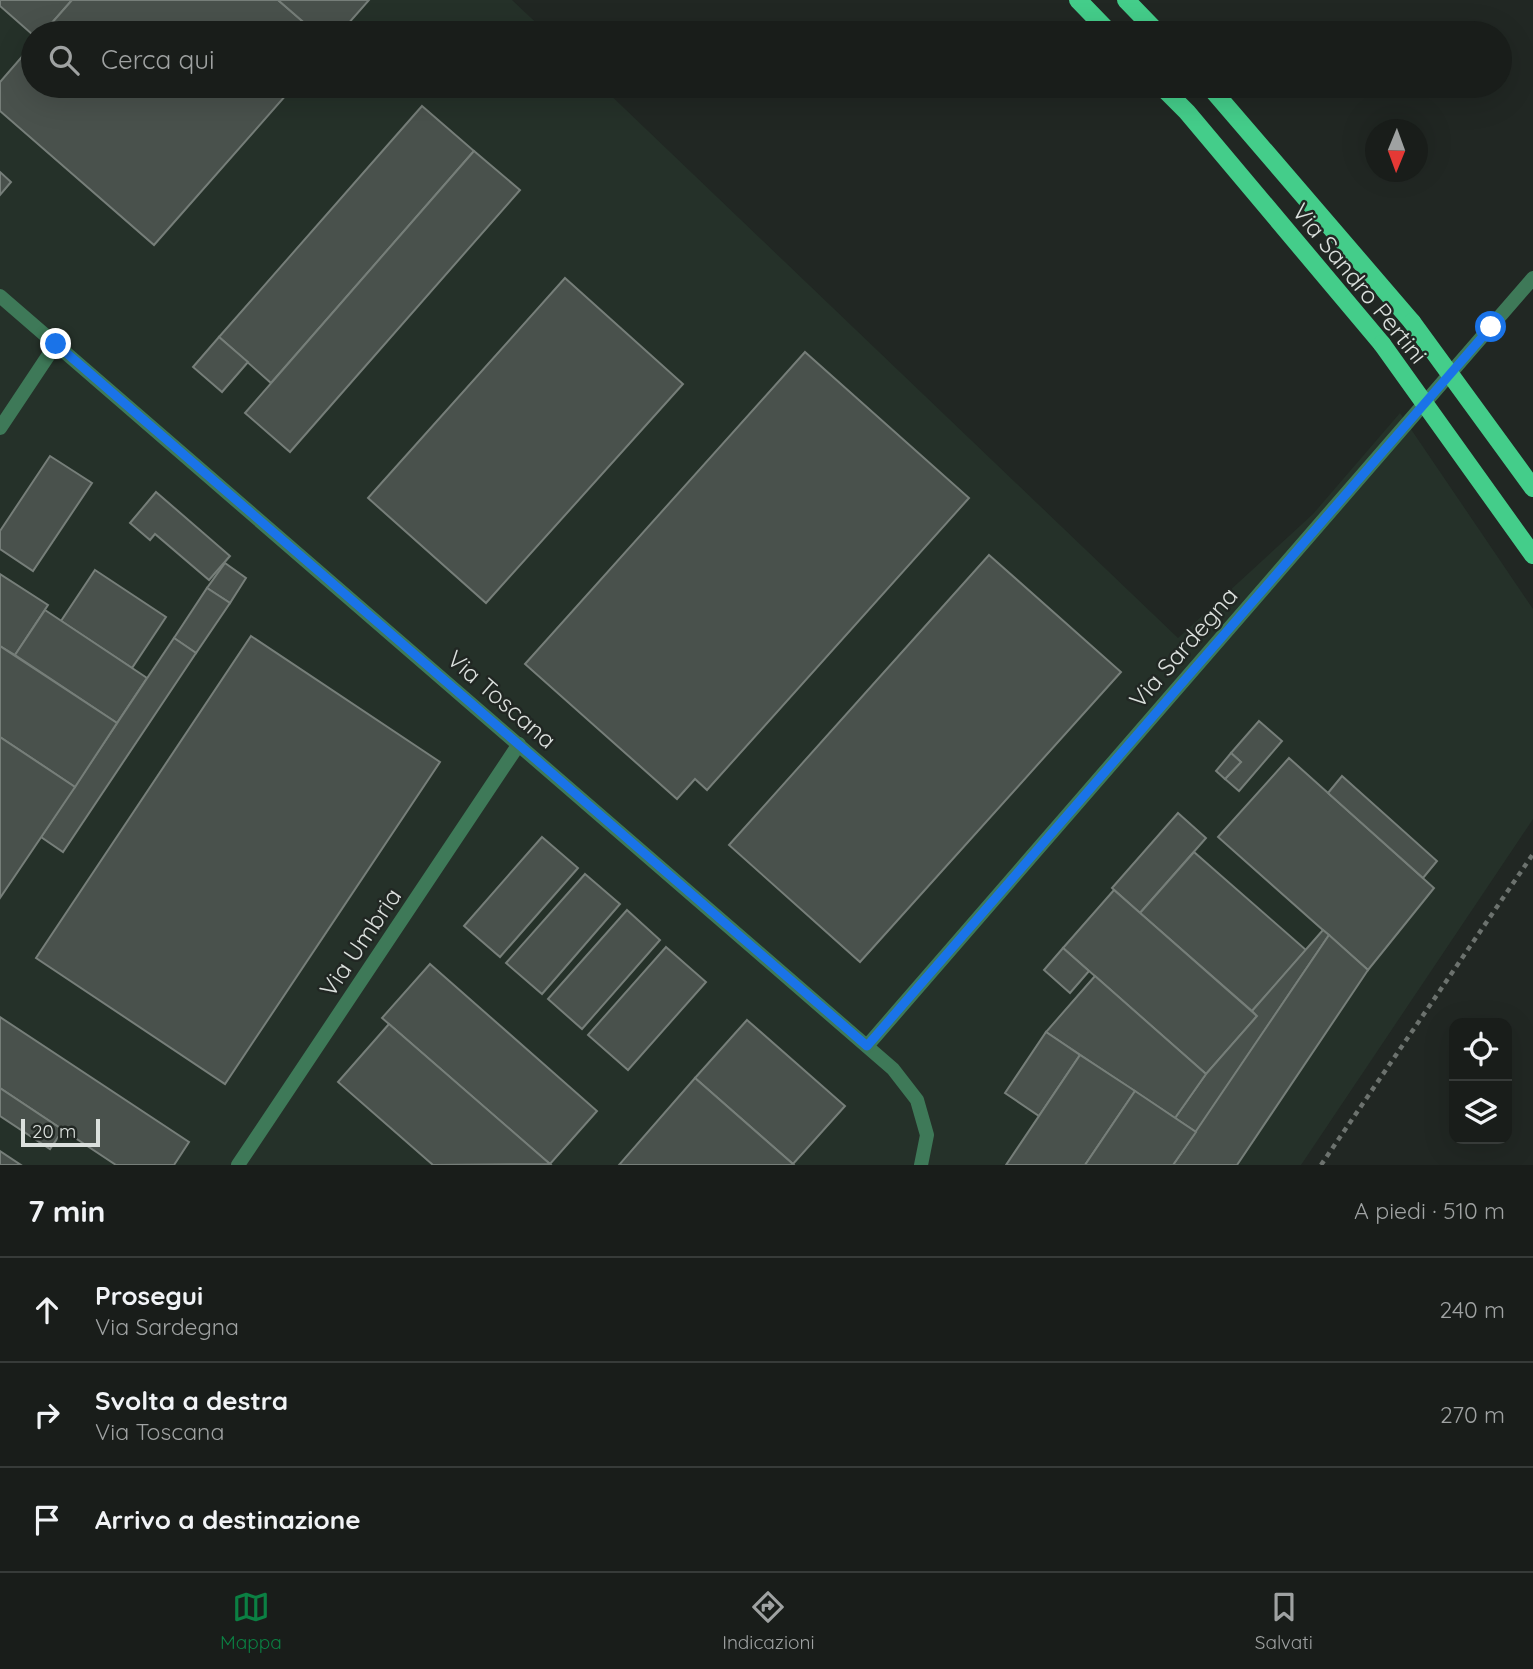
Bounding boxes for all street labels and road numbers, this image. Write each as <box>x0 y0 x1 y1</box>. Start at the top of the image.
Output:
street label: Via Sandro Pertini <box>1286 197 1434 369</box>
street label: Via Sardegna <box>1122 580 1244 714</box>
street label: Via Toscana <box>441 643 563 755</box>
street label: Via Umbria <box>313 882 407 1002</box>

